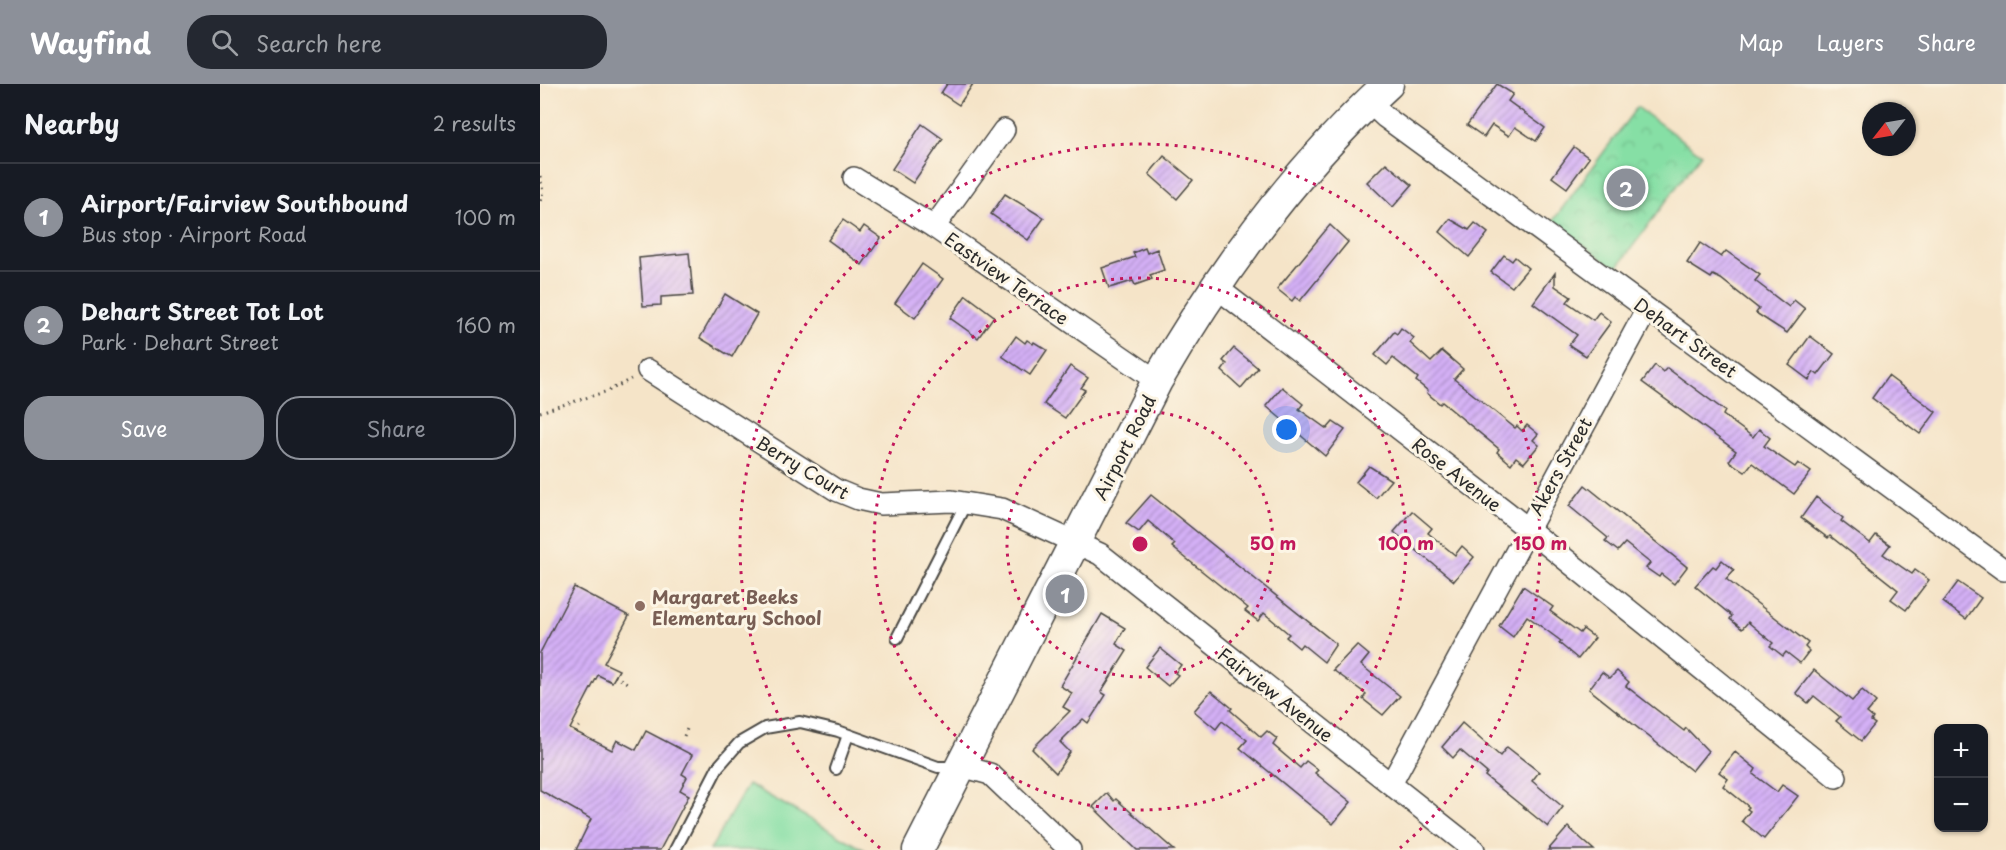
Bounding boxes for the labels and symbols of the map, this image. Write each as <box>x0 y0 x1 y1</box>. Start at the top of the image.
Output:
north arrow <box>1862 102 1916 156</box>
pin: 2 <box>1606 166 1646 210</box>
street label: Eastview Terrace <box>939 225 1075 331</box>
street label: Dehart Street <box>1629 290 1743 384</box>
street label: Airport Road <box>1086 390 1162 504</box>
street label: Akers Street <box>1522 412 1598 520</box>
your location <box>1272 415 1301 444</box>
street label: Berry Court <box>751 429 855 505</box>
street label: Rose Avenue <box>1406 430 1508 518</box>
text: 50 m <box>1250 529 1296 556</box>
text: 100 m <box>1378 529 1434 556</box>
text: 150 m <box>1513 529 1567 556</box>
centre of rings <box>1130 534 1150 554</box>
pin: 1 <box>1046 572 1084 616</box>
place label: Margaret Beeks Elementary School <box>652 583 822 631</box>
marker: Margaret Beeks Elementary School <box>633 599 647 613</box>
street label: Fairview Avenue <box>1213 640 1340 748</box>

